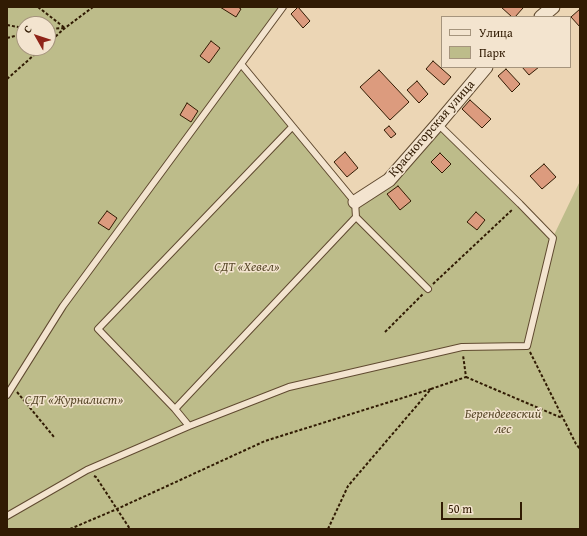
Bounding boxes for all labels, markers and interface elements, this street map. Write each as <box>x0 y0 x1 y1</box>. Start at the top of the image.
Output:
north arrow <box>16 16 56 56</box>
legend <box>441 16 571 68</box>
text: С <box>19 22 36 37</box>
text: Улица <box>479 24 513 41</box>
text: Парк <box>479 44 505 61</box>
street label: Красногорская улица <box>386 77 478 181</box>
park label: СДТ «Хевел» <box>214 260 280 276</box>
park label: СДТ «Журналист» <box>25 393 123 409</box>
park label: Берендеевский лес <box>465 407 541 438</box>
scale bar <box>443 494 524 520</box>
text: 50 m <box>448 500 472 517</box>

